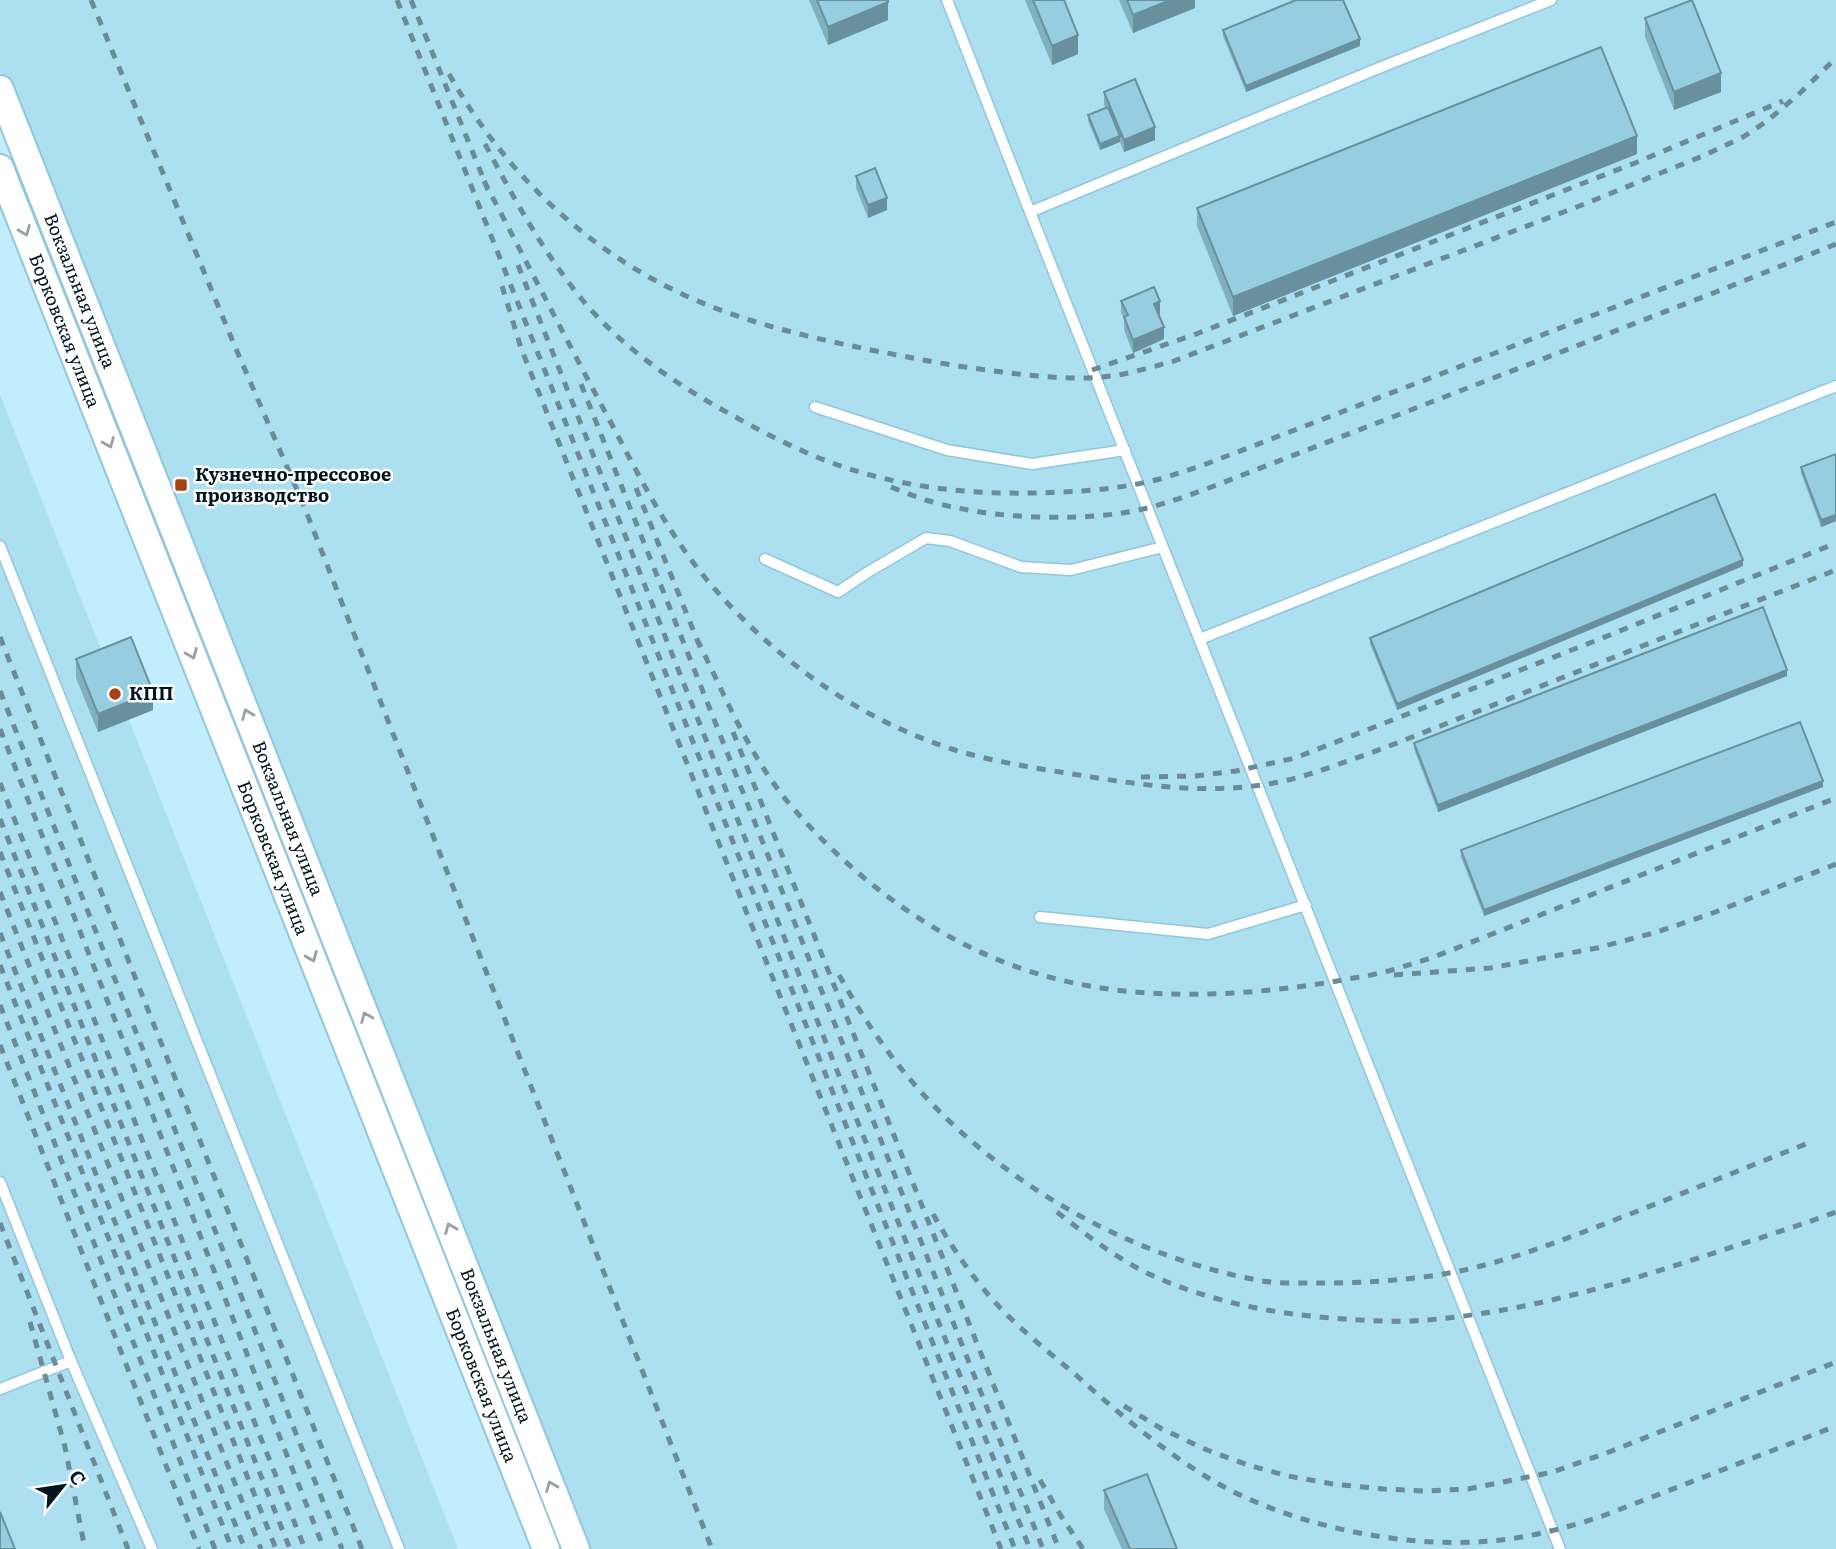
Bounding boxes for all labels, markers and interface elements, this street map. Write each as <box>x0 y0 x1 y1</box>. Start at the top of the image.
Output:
street label: Вокзальная улица <box>38 209 124 372</box>
one-way arrow <box>17 224 31 236</box>
street label: Борковская улица <box>23 249 109 412</box>
one-way arrow <box>100 436 114 448</box>
place label: Кузнечно-прессовое производство <box>195 460 391 508</box>
marker: Кузнечно-прессовое производство <box>173 477 189 493</box>
one-way arrow <box>184 648 198 660</box>
place label: КПП <box>129 679 173 706</box>
marker: КПП <box>107 686 123 702</box>
one-way arrow <box>241 709 255 721</box>
street label: Вокзальная улица <box>246 736 332 900</box>
street label: Борковская улица <box>232 776 317 939</box>
one-way arrow <box>304 950 318 962</box>
one-way arrow <box>361 1011 375 1023</box>
one-way arrow <box>444 1223 458 1235</box>
street label: Вокзальная улица <box>454 1264 540 1427</box>
street label: Борковская улица <box>440 1304 525 1466</box>
north arrow <box>28 1451 98 1521</box>
text: С <box>63 1464 94 1490</box>
one-way arrow <box>546 1480 560 1492</box>

